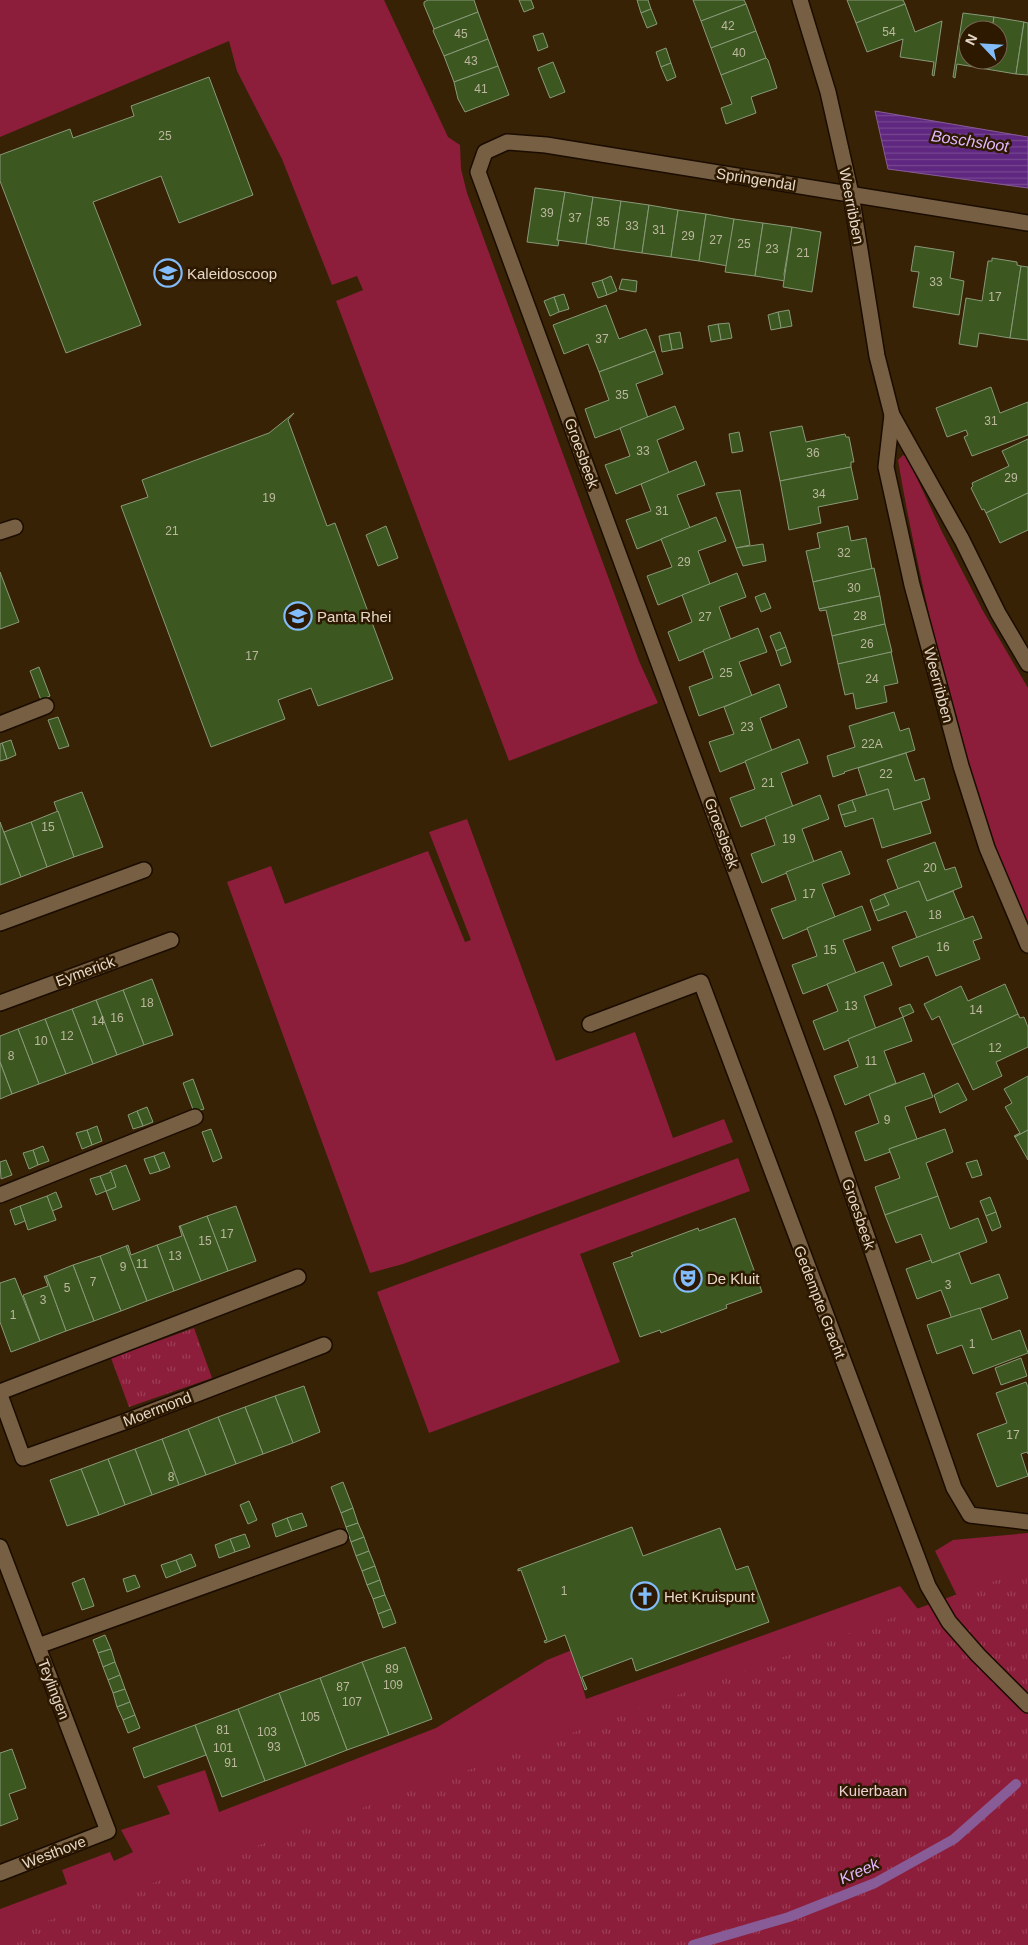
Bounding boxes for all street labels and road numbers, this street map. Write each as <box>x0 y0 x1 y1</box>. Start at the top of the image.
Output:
street label: Springendal <box>715 164 797 194</box>
street label: Weerribben <box>836 166 868 246</box>
street label: Groesbeek <box>561 416 603 491</box>
street label: Weerribben <box>921 645 957 725</box>
street label: Groesbeek <box>701 796 743 871</box>
street label: Eymerick <box>53 952 117 990</box>
street label: Groesbeek <box>839 1177 879 1252</box>
street label: Gedempte Gracht <box>791 1243 850 1361</box>
street label: Moermond <box>120 1388 194 1430</box>
street label: Teylingen <box>35 1656 73 1722</box>
street label: Westhove <box>20 1832 88 1872</box>

